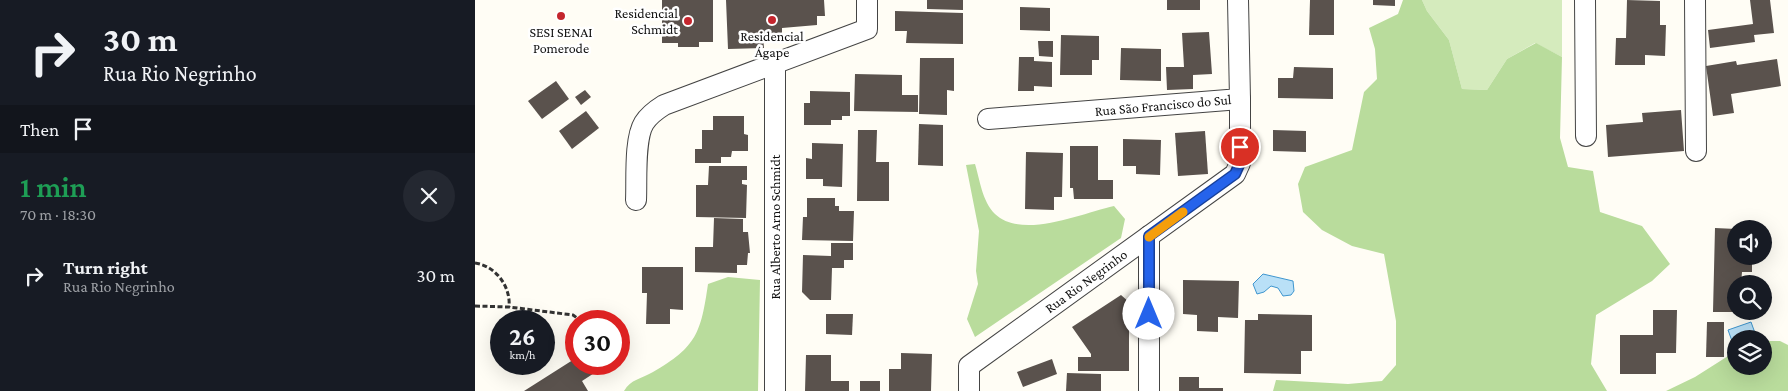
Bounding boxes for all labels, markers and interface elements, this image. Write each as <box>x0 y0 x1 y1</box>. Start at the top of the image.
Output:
place label: Residencial Schmidt <box>614 5 678 37</box>
marker: SESI SENAI Pomerode <box>555 10 567 22</box>
marker: Residencial Ágape <box>766 14 778 26</box>
marker: Residencial Schmidt <box>682 15 694 27</box>
icon: right <box>20 20 85 85</box>
text: 30 m <box>103 20 178 59</box>
place label: SESI SENAI Pomerode <box>529 24 593 56</box>
place label: Residencial Ágape <box>740 28 804 60</box>
text: Rua Rio Negrinho <box>103 61 257 86</box>
street label: Rua São Francisco do Sul <box>1094 91 1232 119</box>
icon: arrive <box>69 115 97 143</box>
text: Then <box>20 119 59 140</box>
pin <box>1219 126 1261 168</box>
icon: arrive <box>1226 133 1254 161</box>
street label: Rua Alberto Arno Schmidt <box>767 154 783 299</box>
text: 1 min <box>20 170 87 203</box>
button: close <box>403 170 455 222</box>
text: 70 m · 18:30 <box>20 206 96 223</box>
map controls <box>1727 220 1772 375</box>
button: sound <box>1727 220 1772 265</box>
street label: Rua Rio Negrinho <box>1042 246 1130 316</box>
text: Turn right <box>63 257 148 278</box>
icon: right <box>20 262 48 290</box>
text: 30 m <box>416 265 455 286</box>
button: search <box>1727 275 1772 320</box>
text: Rua Rio Negrinho <box>63 278 175 295</box>
position arrow <box>1122 287 1174 339</box>
speed limit sign: 30 <box>565 310 630 375</box>
text: 26 <box>509 323 536 350</box>
button: layers <box>1727 330 1772 375</box>
text: km/h <box>510 348 535 362</box>

